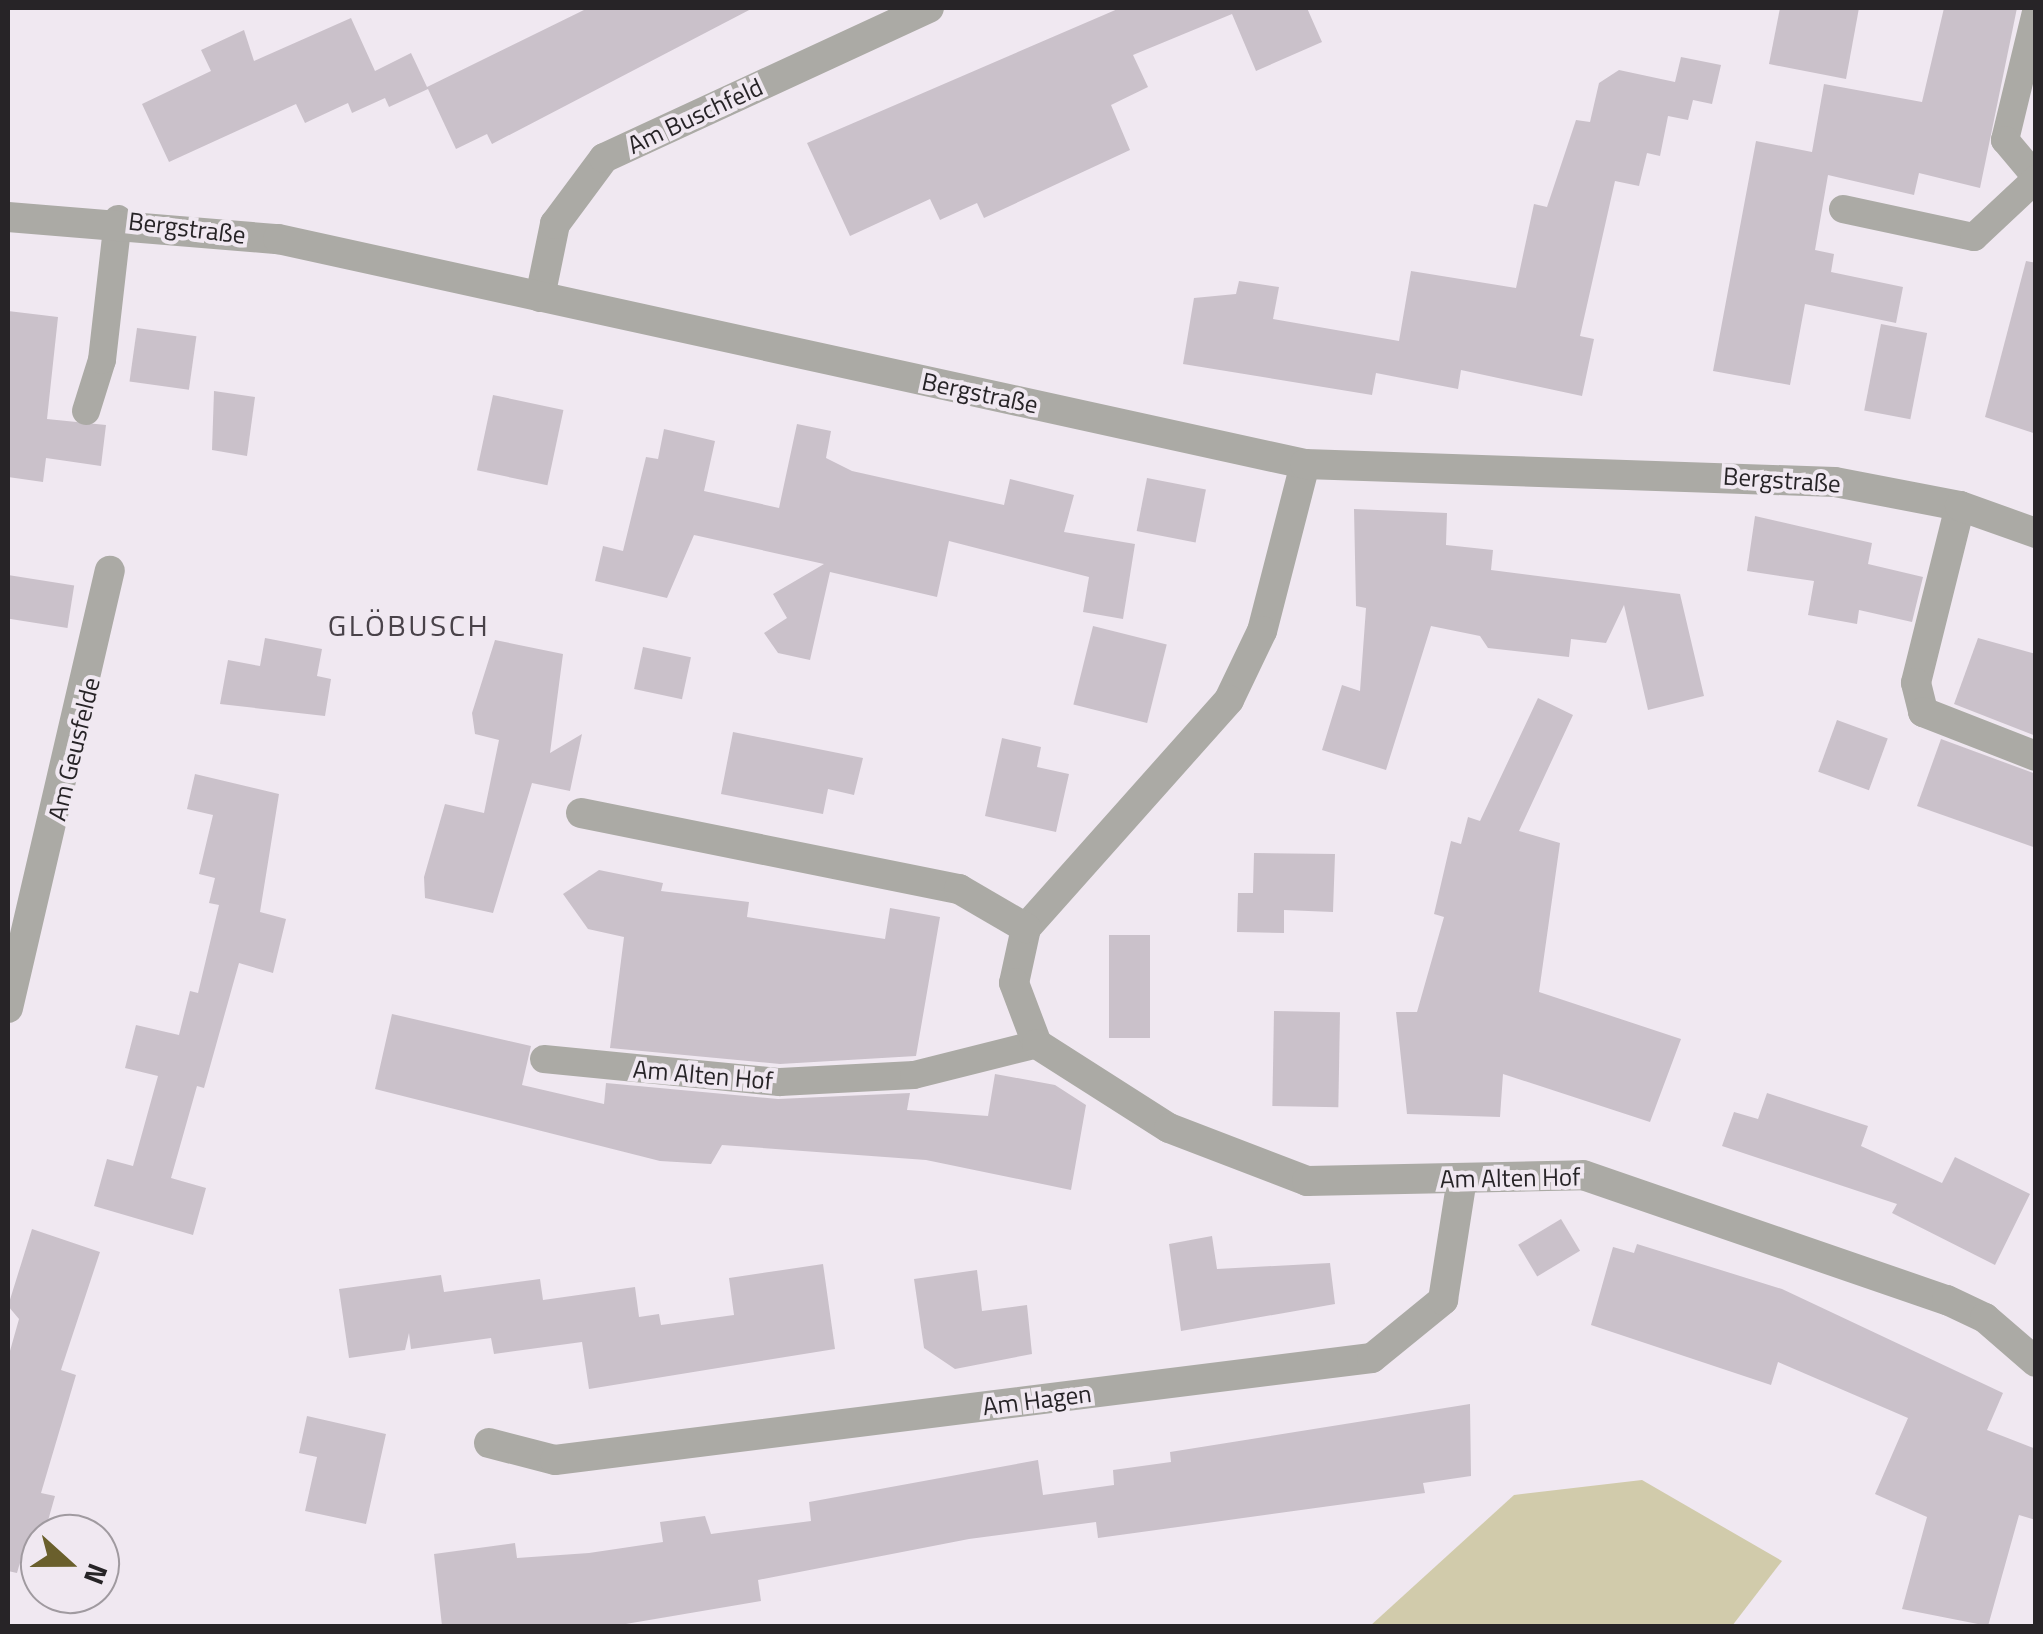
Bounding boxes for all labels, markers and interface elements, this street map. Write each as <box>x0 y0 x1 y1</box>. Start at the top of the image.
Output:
street label: Am Buschfeld <box>623 72 767 160</box>
street label: Bergstraße <box>127 206 247 250</box>
street label: Bergstraße <box>919 366 1041 420</box>
street label: Bergstraße <box>1722 461 1842 499</box>
district label: GLÖBUSCH <box>328 607 490 643</box>
street label: Am Geusfelde <box>42 674 106 824</box>
street label: Am Alten Hof <box>632 1054 774 1096</box>
street label: Am Alten Hof <box>1439 1162 1581 1194</box>
street label: Am Hagen <box>981 1378 1093 1422</box>
north arrow <box>20 1514 120 1614</box>
text: N <box>73 1557 120 1591</box>

